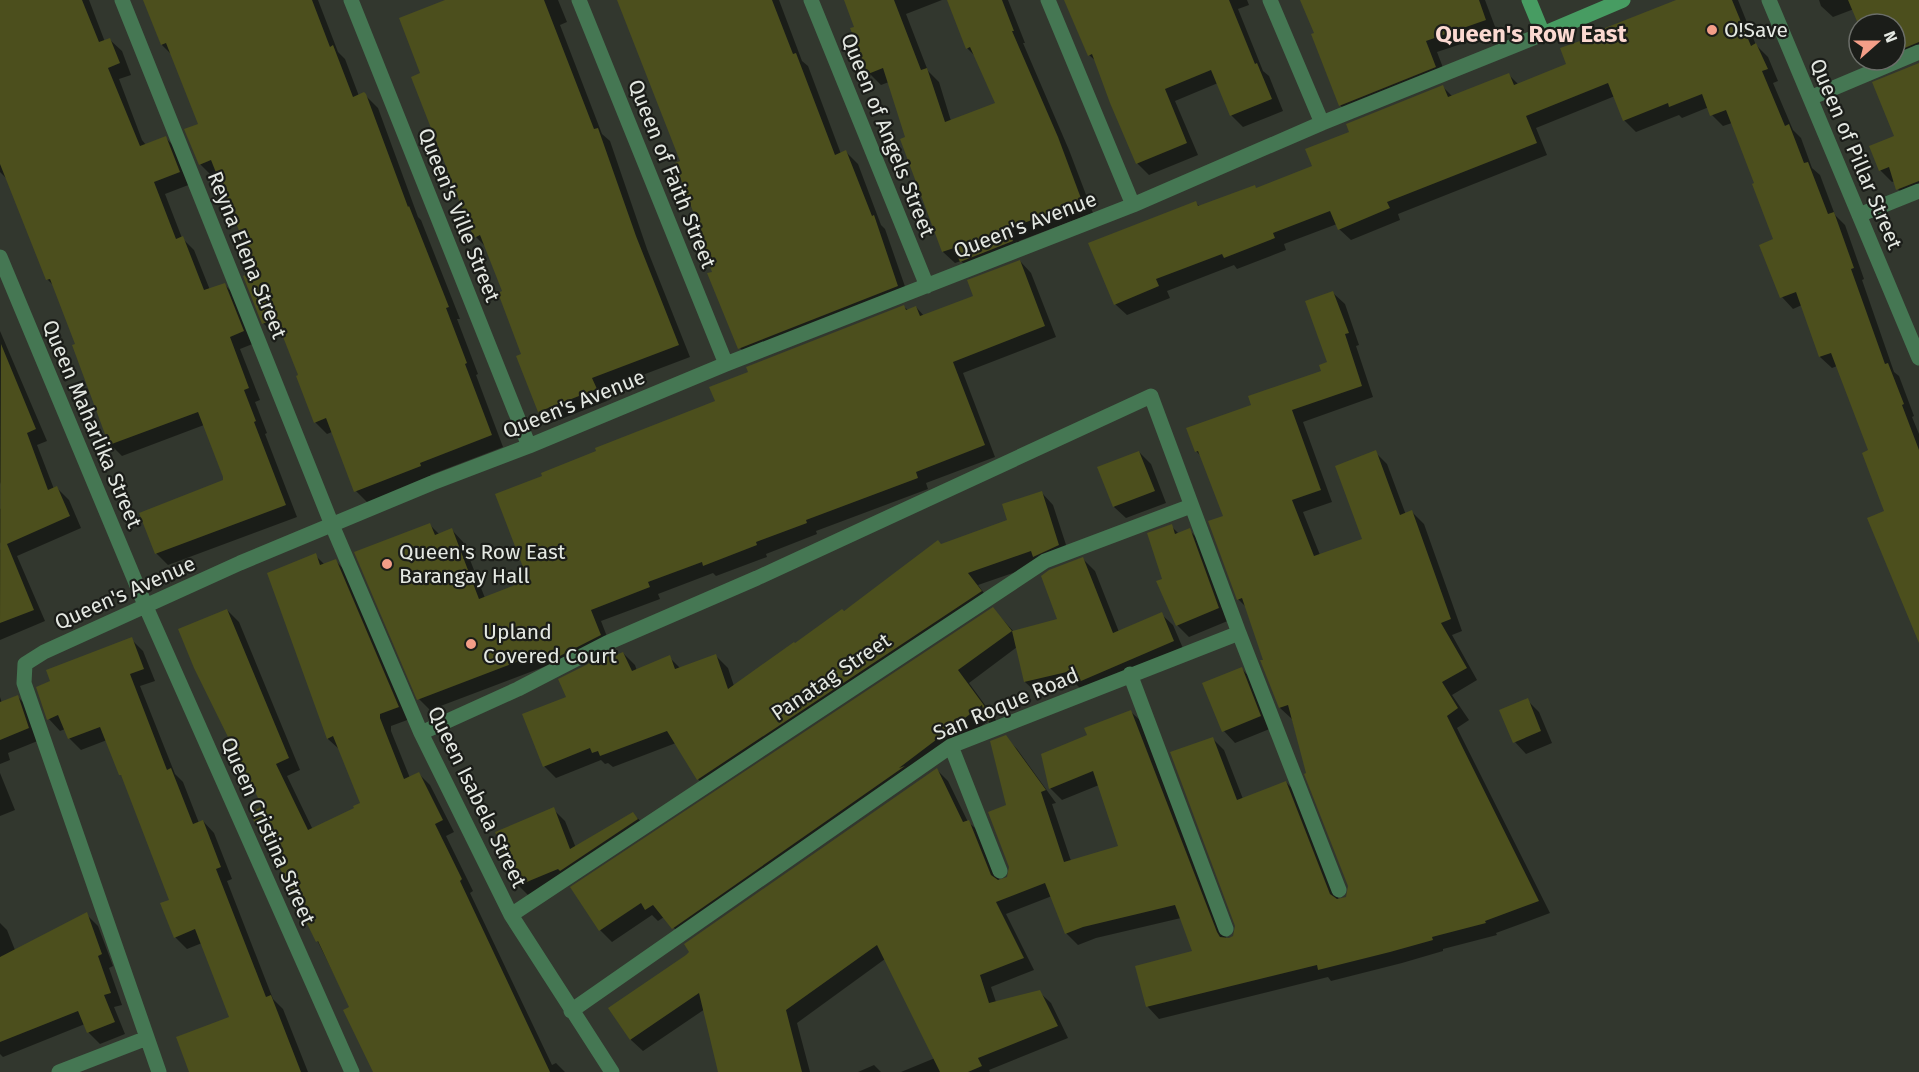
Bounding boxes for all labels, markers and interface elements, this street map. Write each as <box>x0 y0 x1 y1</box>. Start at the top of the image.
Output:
north arrow <box>1847 12 1907 72</box>
place label: O!Save <box>1724 17 1788 43</box>
district label: Queen's Row East <box>1435 20 1627 48</box>
marker: O!Save <box>1705 23 1719 37</box>
text: N <box>1880 28 1901 45</box>
street label: Queen of Angels Street <box>835 29 941 241</box>
street label: Queen of Pillar Street <box>1804 55 1908 254</box>
street label: Queen of Faith Street <box>622 76 722 273</box>
street label: Queen's Ville Street <box>412 124 506 306</box>
street label: Reyna Elena Street <box>202 168 293 343</box>
street label: Queen's Avenue <box>950 186 1100 264</box>
street label: Queen Maharlika Street <box>36 316 148 532</box>
street label: Queen's Avenue <box>499 364 649 444</box>
place label: Queen's Row East Barangay Hall <box>399 539 566 589</box>
street label: Queen's Avenue <box>51 550 199 636</box>
marker: Queen's Row East Barangay Hall <box>380 557 394 571</box>
place label: Upland Covered Court <box>483 619 617 669</box>
street label: Panatag Street <box>766 627 896 726</box>
marker: Upland Covered Court <box>464 637 478 651</box>
street label: San Roque Road <box>929 662 1083 746</box>
street label: Queen Isabela Street <box>422 702 532 892</box>
street label: Queen Cristina Street <box>215 733 321 929</box>

